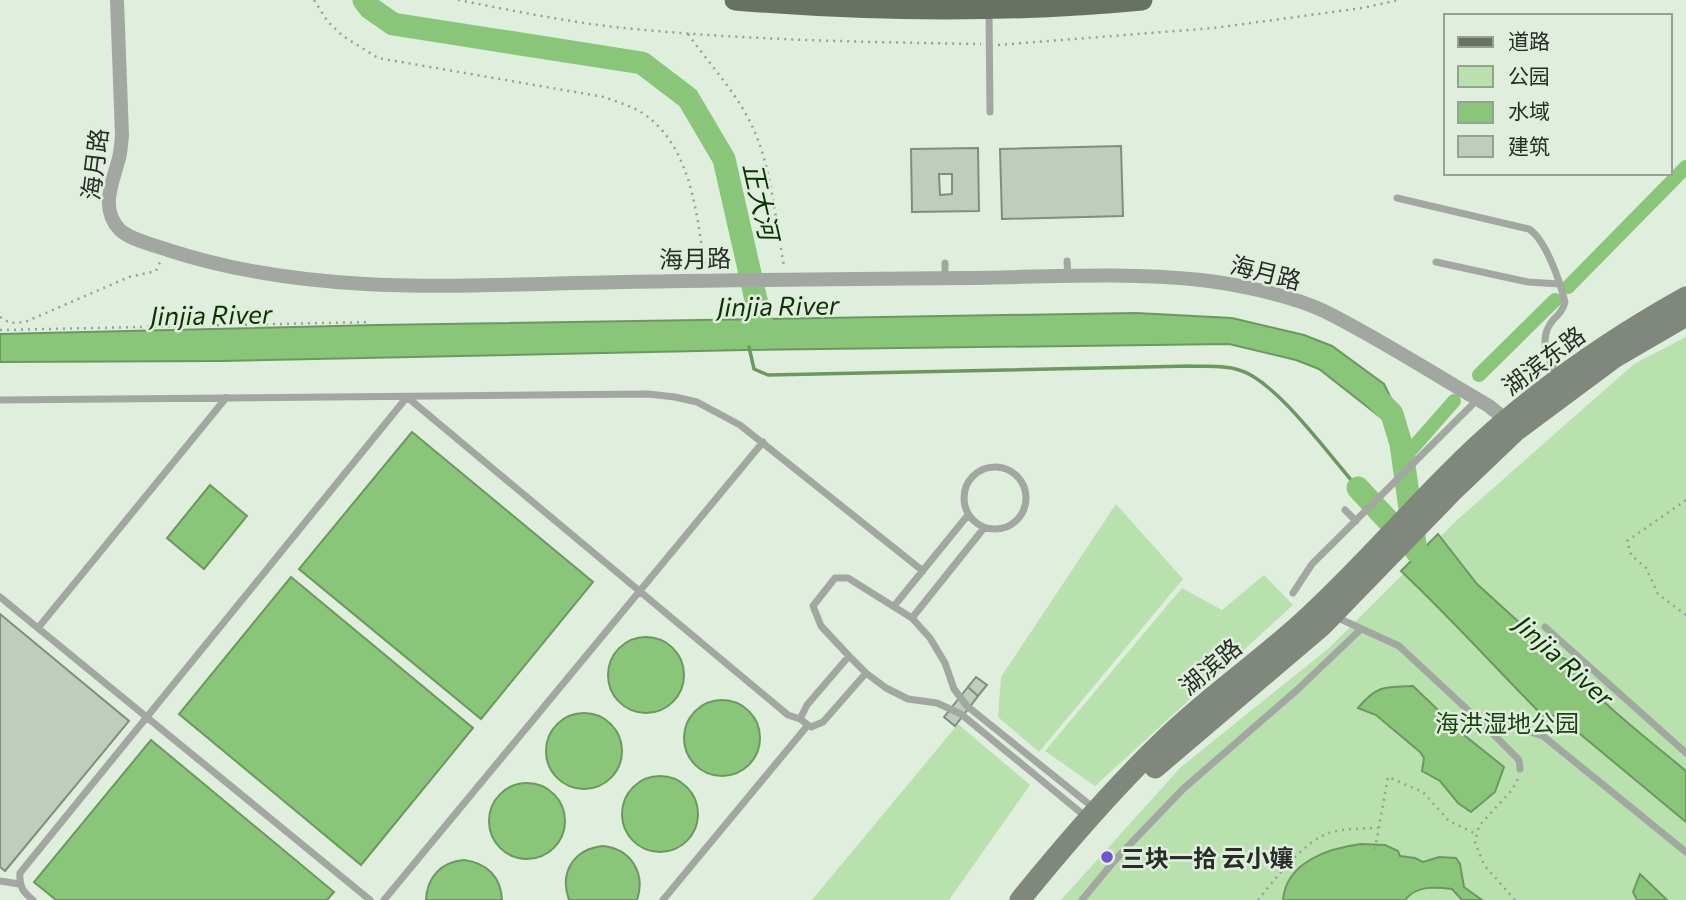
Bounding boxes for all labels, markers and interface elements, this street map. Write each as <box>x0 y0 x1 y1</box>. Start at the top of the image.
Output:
legend <box>1444 14 1672 175</box>
text: 道路 <box>1508 28 1550 53</box>
text: 公园 <box>1508 63 1550 88</box>
text: 水域 <box>1508 98 1550 123</box>
street label: 海月路 <box>75 127 113 201</box>
text: 建筑 <box>1508 133 1550 158</box>
water label: 正大河 <box>738 160 787 247</box>
street label: 海月路 <box>659 243 731 273</box>
street label: 海月路 <box>1228 249 1304 295</box>
water label: Jinjia River <box>715 288 841 322</box>
water label: Jinjia River <box>148 297 274 331</box>
street label: 湖滨东路 <box>1496 320 1590 400</box>
water label: Jinjia River <box>1508 606 1622 714</box>
street label: 湖滨路 <box>1173 632 1247 700</box>
park label: 海洪湿地公园 <box>1435 708 1579 737</box>
place label: 三块一拾 云小孃 <box>1121 843 1294 872</box>
marker: 三块一拾 云小孃 <box>1099 849 1115 865</box>

